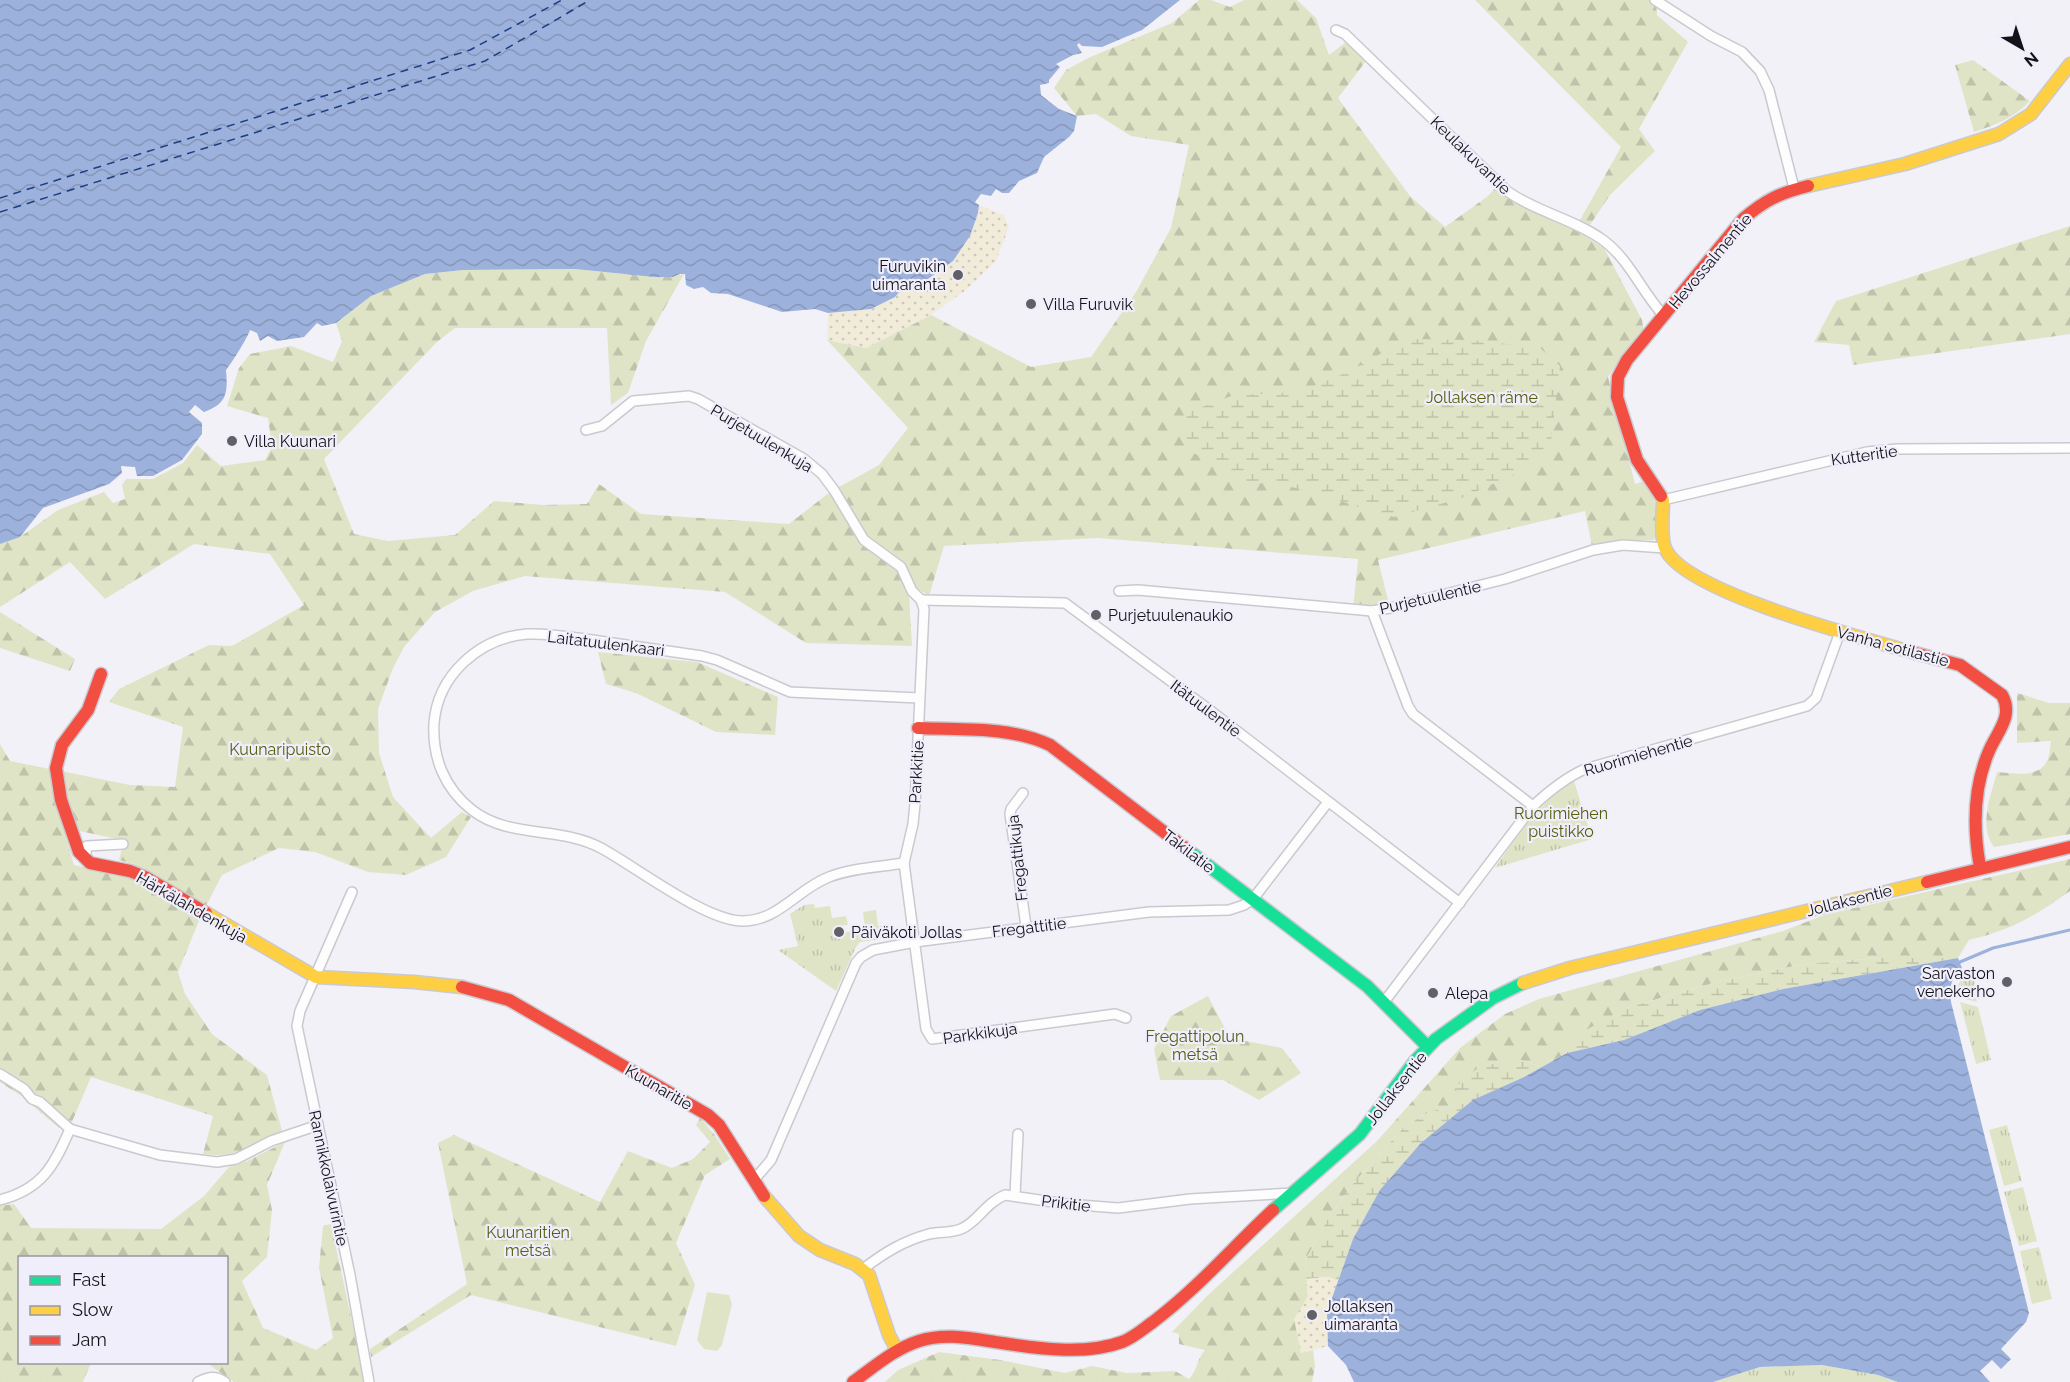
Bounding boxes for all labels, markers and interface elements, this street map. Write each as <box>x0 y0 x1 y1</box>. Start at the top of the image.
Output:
north arrow <box>1992 18 2052 78</box>
text: N <box>2020 48 2042 70</box>
street label: Keulakuvantie <box>1427 112 1515 198</box>
street label: Hevossalmentie <box>1665 210 1756 313</box>
place label: Furuvikin uimaranta <box>872 257 946 294</box>
marker: Furuvikin uimaranta <box>951 268 965 282</box>
place label: Villa Furuvik <box>1043 295 1133 314</box>
marker: Villa Furuvik <box>1024 297 1038 311</box>
park label: Jollaksen räme <box>1426 388 1538 407</box>
street label: Purjetuulenkuja <box>707 400 816 476</box>
place label: Villa Kuunari <box>244 432 336 451</box>
marker: Villa Kuunari <box>225 434 239 448</box>
street label: Kutteritie <box>1830 441 1898 470</box>
street label: Purjetuulentie <box>1378 577 1483 618</box>
place label: Purjetuulenaukio <box>1108 606 1233 625</box>
marker: Purjetuulenaukio <box>1089 608 1103 622</box>
street label: Vanha sotilastie <box>1835 622 1951 671</box>
street label: Laitatuulenkaari <box>546 627 666 660</box>
street label: Itätuulentie <box>1167 676 1245 741</box>
street label: Ruorimiehentie <box>1582 731 1695 780</box>
park label: Kuunaripuisto <box>229 740 331 759</box>
street label: Parkkitie <box>905 740 928 804</box>
park label: Ruorimiehen puistikko <box>1514 804 1608 841</box>
street label: Fregattikuja <box>1004 814 1031 902</box>
street label: Takilatie <box>1159 826 1218 877</box>
street label: Härkälahdenkuja <box>133 868 250 947</box>
street label: Jollaksentie <box>1804 881 1894 920</box>
street label: Fregattitie <box>991 914 1067 941</box>
place label: Päiväkoti Jollas <box>851 923 963 942</box>
marker: Päiväkoti Jollas <box>832 925 846 939</box>
place label: Sarvaston venekerho <box>1917 964 1995 1001</box>
marker: Sarvaston venekerho <box>2000 975 2014 989</box>
place label: Alepa <box>1445 984 1488 1003</box>
marker: Alepa <box>1426 986 1440 1000</box>
street label: Parkkikuja <box>942 1019 1019 1048</box>
park label: Fregattipolun metsä <box>1146 1027 1244 1064</box>
street label: Jollaksentie <box>1362 1048 1431 1129</box>
street label: Kuunaritie <box>622 1061 696 1114</box>
street label: Rannikkolaivurintie <box>305 1108 352 1248</box>
street label: Prikitie <box>1040 1191 1092 1216</box>
park label: Kuunaritien metsä <box>486 1223 570 1260</box>
legend <box>18 1256 228 1364</box>
text: Fast <box>72 1269 106 1290</box>
place label: Jollaksen uimaranta <box>1324 1297 1398 1334</box>
text: Slow <box>72 1299 113 1320</box>
marker: Jollaksen uimaranta <box>1305 1308 1319 1322</box>
text: Jam <box>72 1329 107 1350</box>

